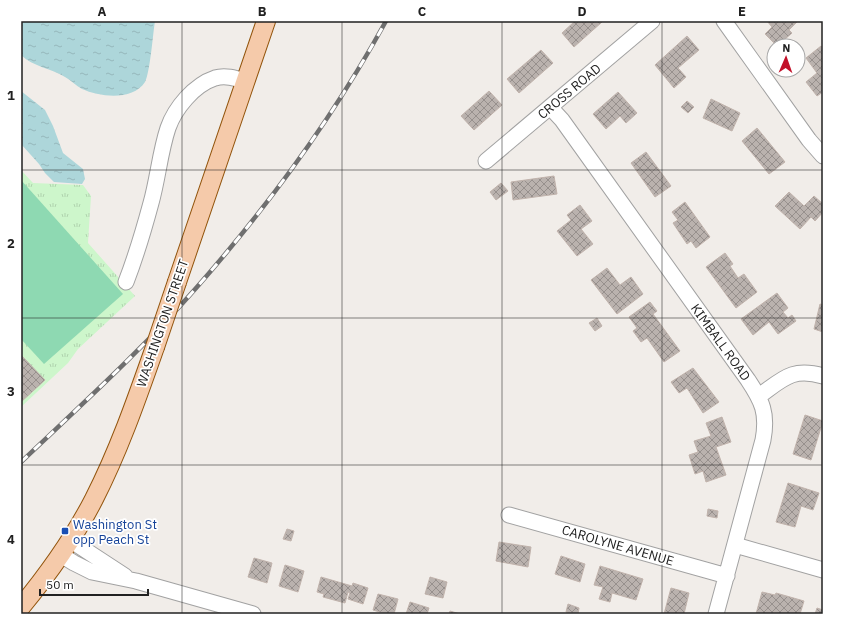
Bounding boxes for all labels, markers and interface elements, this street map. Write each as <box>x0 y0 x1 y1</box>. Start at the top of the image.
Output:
text: A <box>98 3 107 20</box>
text: B <box>258 3 267 20</box>
text: C <box>418 3 427 20</box>
text: D <box>577 3 587 20</box>
text: E <box>738 3 746 20</box>
north arrow <box>766 38 806 78</box>
text: N <box>782 41 791 55</box>
street label: CROSS ROAD <box>534 60 605 123</box>
text: 1 <box>7 87 15 104</box>
text: 2 <box>7 235 15 252</box>
street label: WASHINGTON STREET <box>133 257 192 389</box>
street label: KIMBALL ROAD <box>687 300 754 384</box>
text: 3 <box>7 383 15 400</box>
place label: Washington St opp Peach St <box>73 516 157 548</box>
street label: CAROLYNE AVENUE <box>560 521 676 570</box>
marker: Washington St opp Peach St <box>60 526 70 536</box>
text: 4 <box>7 531 15 548</box>
scale bar <box>40 571 148 597</box>
text: 50 m <box>46 577 74 592</box>

